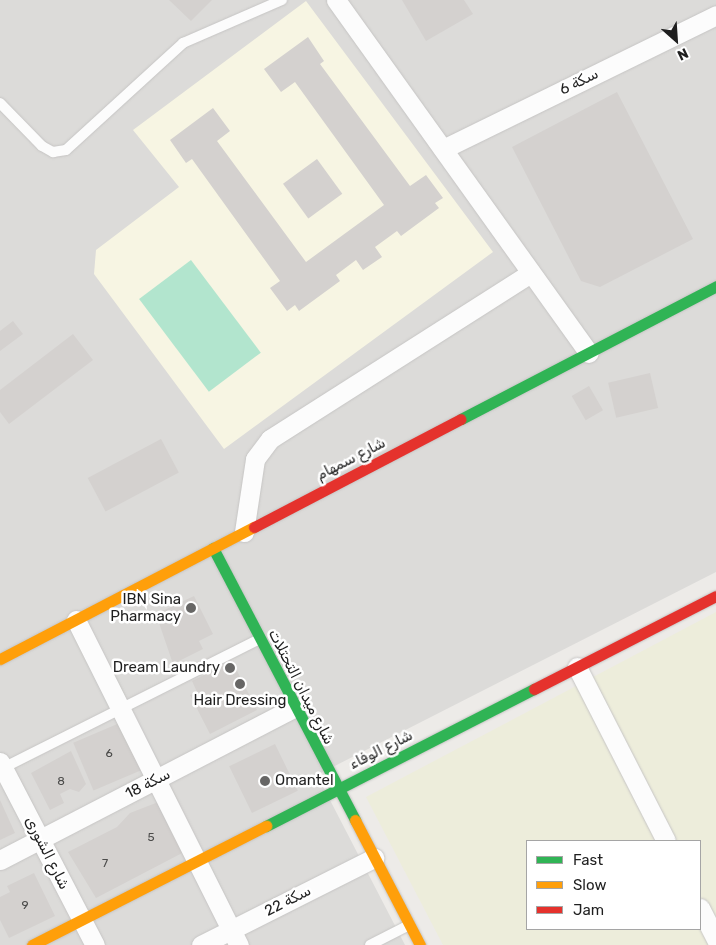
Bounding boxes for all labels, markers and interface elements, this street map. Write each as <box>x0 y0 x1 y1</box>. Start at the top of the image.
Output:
north arrow <box>651 15 701 65</box>
text: N <box>675 44 691 64</box>
street label: سكة 6 <box>557 65 601 99</box>
street label: شارع سمهام <box>313 434 389 484</box>
place label: IBN Sina Pharmacy <box>110 590 181 625</box>
marker: IBN Sina Pharmacy <box>185 602 197 614</box>
street label: شارع ميدان التحتلات <box>264 626 338 748</box>
place label: Dream Laundry <box>113 659 220 677</box>
marker: Dream Laundry <box>224 662 236 674</box>
marker: Hair Dressing <box>234 678 246 690</box>
place label: Hair Dressing <box>193 692 287 710</box>
street label: شارع الوفاء <box>346 726 416 774</box>
house number: 6 <box>105 747 113 761</box>
street label: سكة 18 <box>123 765 173 803</box>
place label: Omantel <box>275 772 334 790</box>
house number: 8 <box>57 775 65 789</box>
marker: Omantel <box>259 775 271 787</box>
street label: شارع الشورى <box>21 813 73 893</box>
house number: 5 <box>147 831 155 845</box>
legend <box>526 840 701 930</box>
text: Fast <box>573 851 603 869</box>
house number: 7 <box>102 857 108 871</box>
text: Slow <box>573 876 606 894</box>
street label: سكة 22 <box>262 882 314 920</box>
house number: 9 <box>21 899 29 913</box>
text: Jam <box>573 901 604 919</box>

